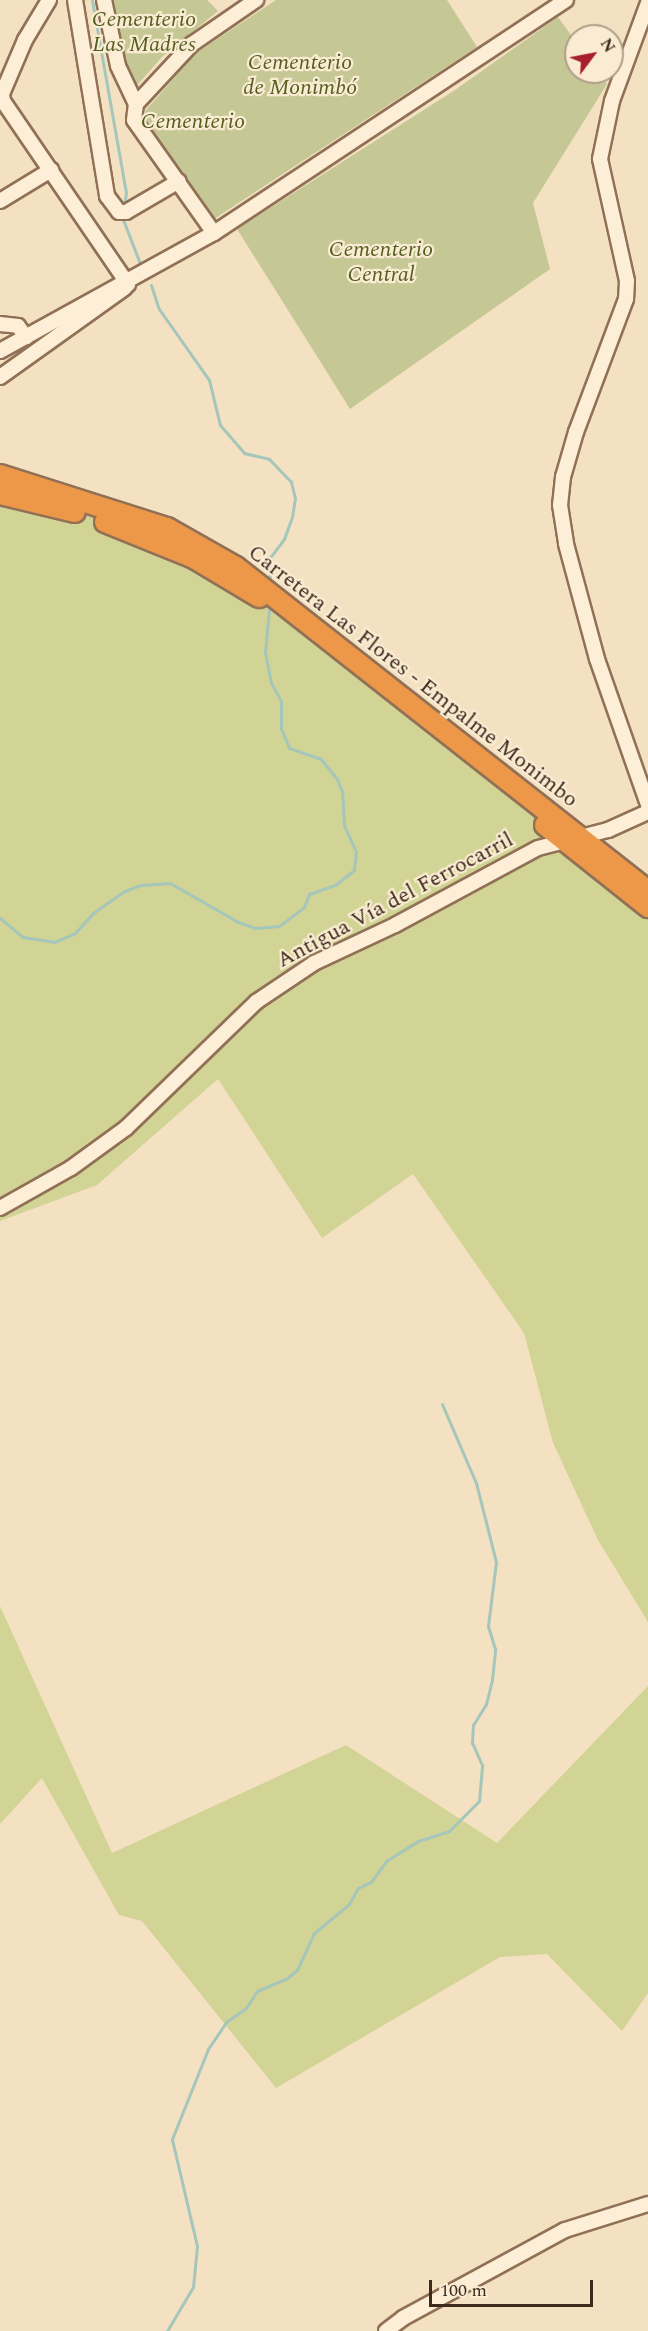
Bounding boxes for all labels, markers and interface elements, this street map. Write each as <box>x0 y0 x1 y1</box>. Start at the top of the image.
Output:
park label: Cementerio Las Madres <box>92 6 196 57</box>
north arrow <box>564 24 624 84</box>
text: N <box>594 34 621 57</box>
park label: Cementerio de Monimbó <box>243 49 357 100</box>
park label: Cementerio <box>141 109 245 135</box>
park label: Cementerio Central <box>329 236 433 288</box>
street label: Carretera Las Flores - Empalme Monimbo <box>243 539 583 813</box>
street label: Antigua Vía del Ferrocarril <box>272 826 518 974</box>
scale bar <box>432 2268 596 2306</box>
text: 100 m <box>440 2277 487 2304</box>

